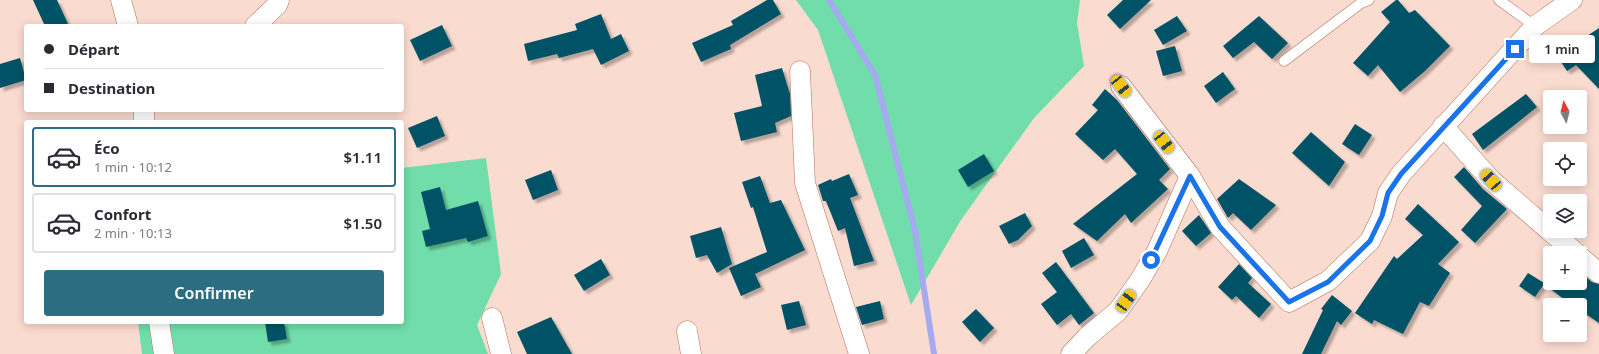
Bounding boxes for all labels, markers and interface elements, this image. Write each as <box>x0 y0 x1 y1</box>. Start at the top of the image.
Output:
callout: 1 min <box>1529 35 1595 63</box>
text: Départ <box>68 39 120 59</box>
route end <box>1506 40 1524 58</box>
text: 1 min <box>1544 40 1580 58</box>
car <box>1109 73 1133 99</box>
text: Destination <box>68 78 155 98</box>
north arrow <box>1543 90 1587 134</box>
map controls <box>1543 90 1587 342</box>
car <box>1152 129 1176 155</box>
text: Éco <box>94 138 120 158</box>
icon: car <box>46 139 82 175</box>
button: locate <box>1543 142 1587 186</box>
text: $1.11 <box>344 147 382 167</box>
text: 1 min · 10:12 <box>94 158 172 176</box>
car <box>1479 167 1503 193</box>
button: layers <box>1543 194 1587 238</box>
text: Confort <box>94 204 151 224</box>
icon: car <box>46 205 82 241</box>
text: $1.50 <box>344 213 382 233</box>
text: 2 min · 10:13 <box>94 224 172 242</box>
button: + <box>1543 246 1587 290</box>
route start <box>1142 251 1160 269</box>
button: Confirmer <box>44 270 384 316</box>
car <box>1114 288 1138 314</box>
button: − <box>1543 298 1587 342</box>

